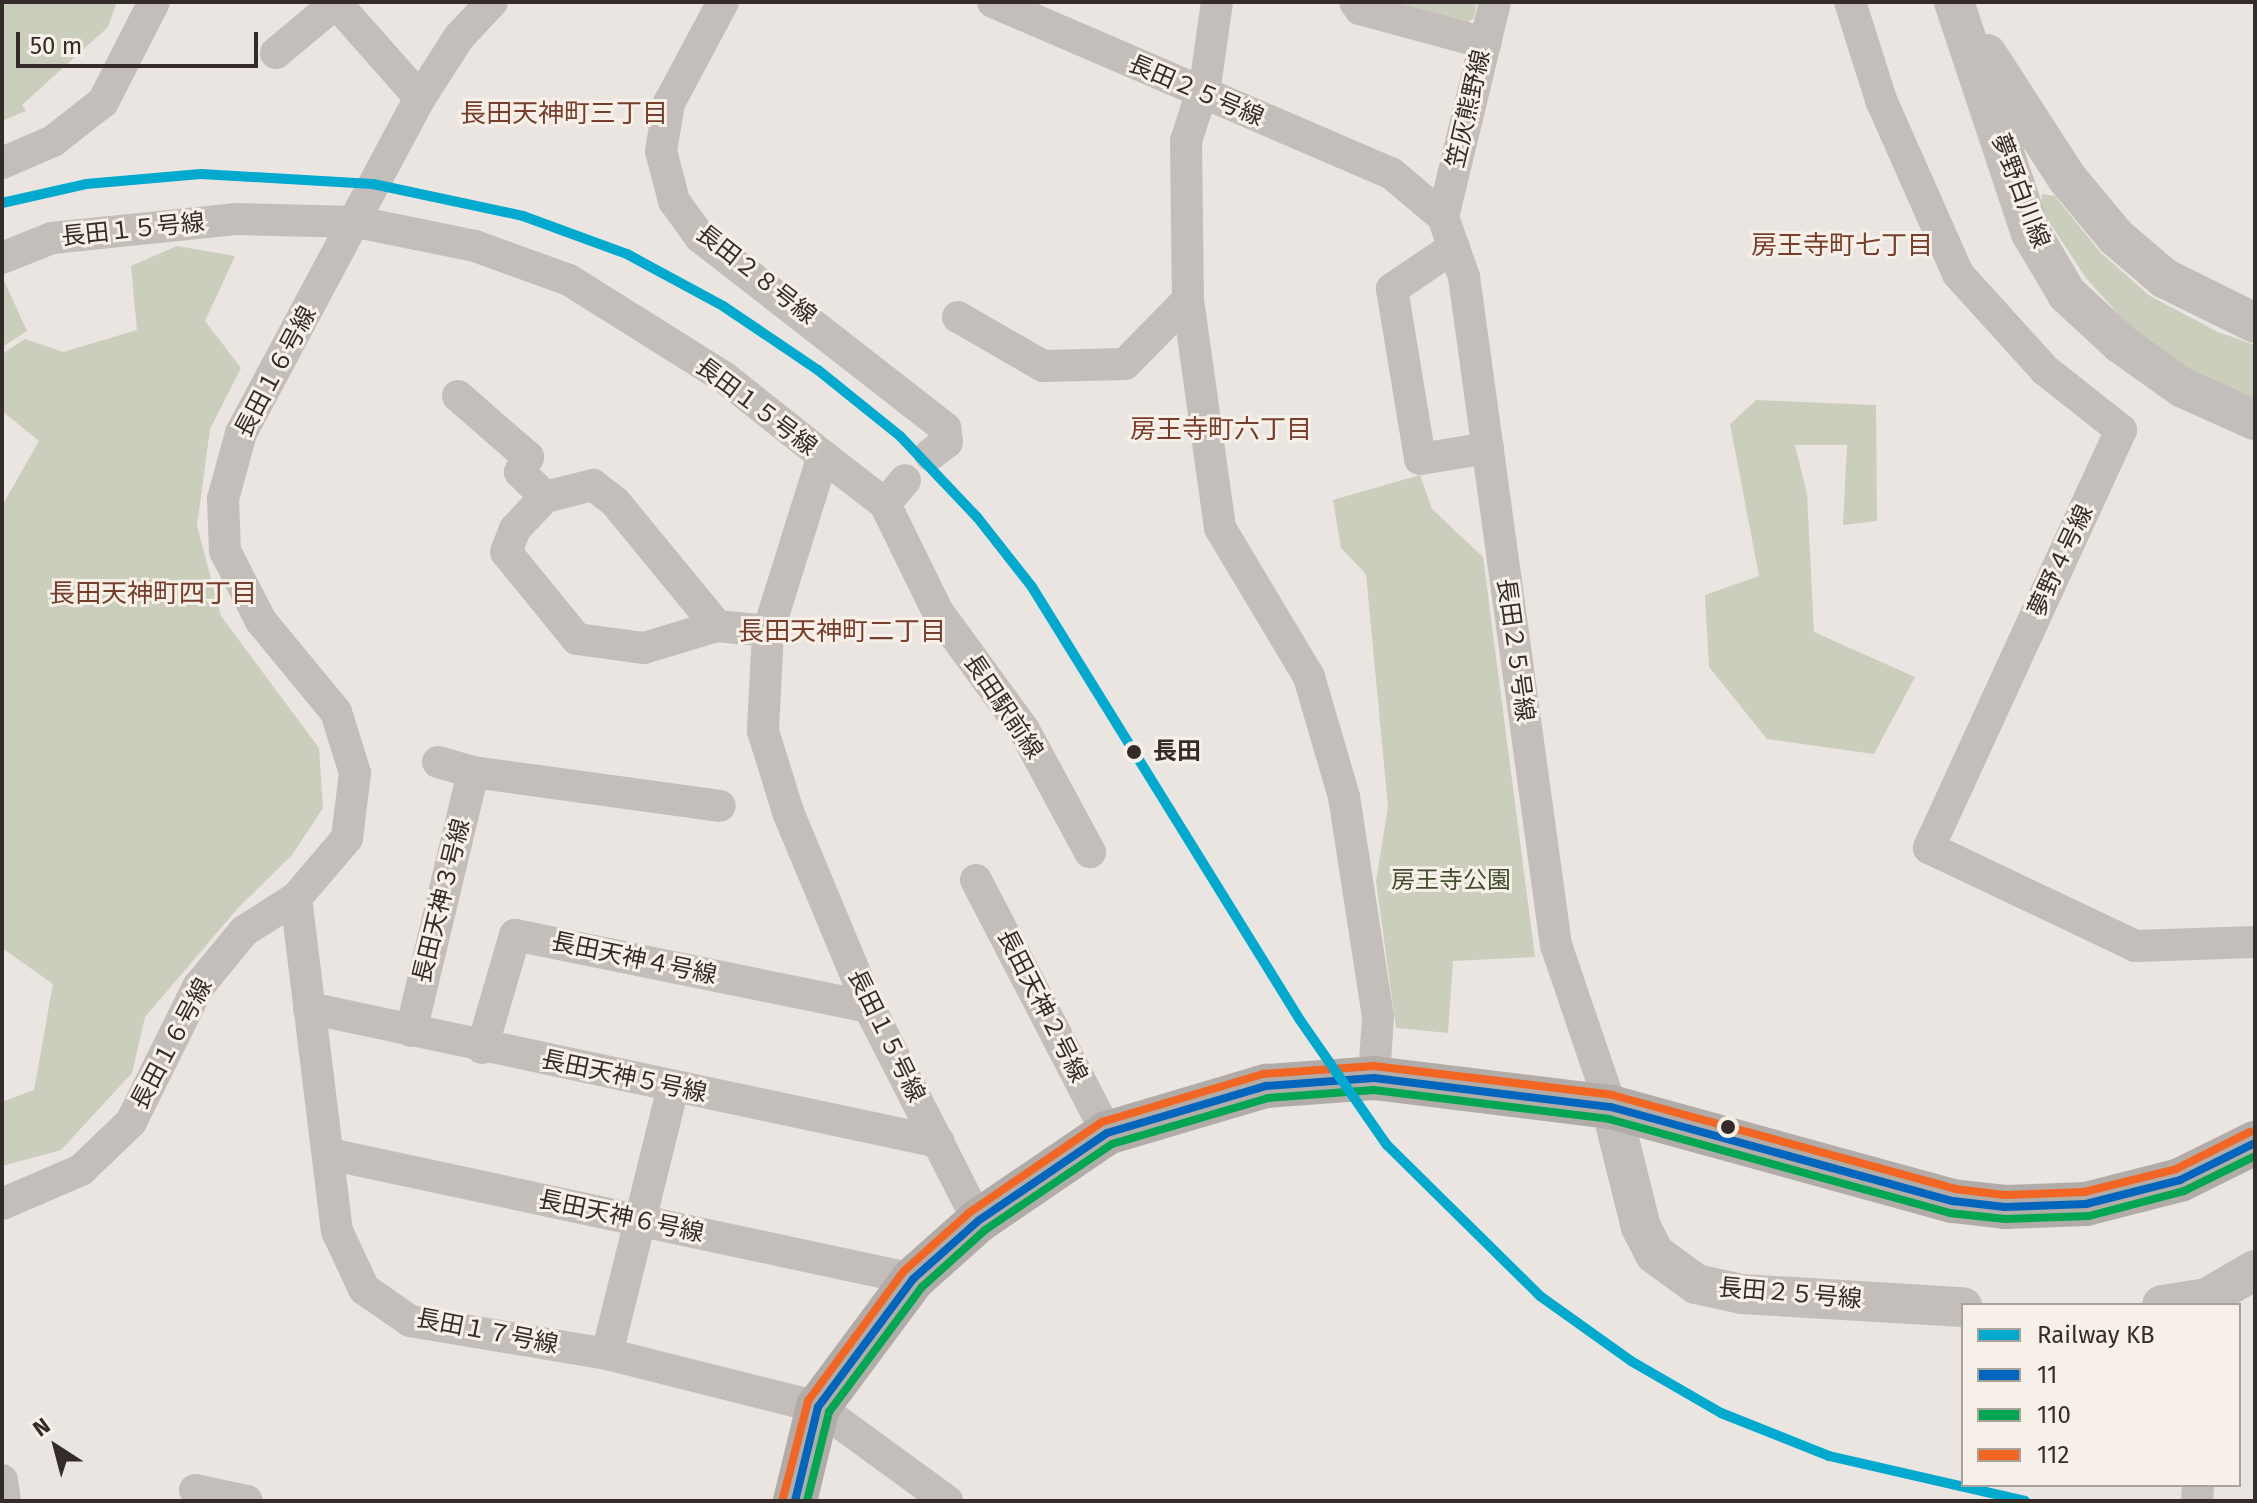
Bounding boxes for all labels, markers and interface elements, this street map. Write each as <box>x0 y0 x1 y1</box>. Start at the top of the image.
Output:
scale bar <box>20 16 262 66</box>
text: 50 m <box>30 32 82 60</box>
street label: 笠灰熊野線 <box>1441 47 1497 171</box>
street label: 長田２５号線 <box>1124 50 1268 132</box>
district label: 長田天神町三丁目 <box>460 98 668 130</box>
street label: 夢野白川線 <box>1985 130 2055 252</box>
street label: 長田１５号線 <box>60 208 206 252</box>
street label: 長田２８号線 <box>690 219 822 331</box>
district label: 房王寺町七丁目 <box>1751 230 1933 262</box>
street label: 長田１６号線 <box>229 302 323 442</box>
street label: 長田１５号線 <box>690 352 822 462</box>
district label: 房王寺町六丁目 <box>1130 414 1312 446</box>
street label: 夢野４号線 <box>2023 501 2099 621</box>
street label: 長田２５号線 <box>1491 577 1539 723</box>
district label: 長田天神町四丁目 <box>49 578 257 610</box>
district label: 長田天神町二丁目 <box>738 616 946 648</box>
street label: 長田駅前線 <box>958 649 1048 765</box>
place label: 長田 <box>1153 738 1201 766</box>
marker: 長田 <box>1122 740 1146 764</box>
street label: 長田天神３号線 <box>408 816 476 986</box>
park label: 房王寺公園 <box>1391 867 1511 895</box>
street label: 長田天神２号線 <box>991 925 1093 1087</box>
street label: 長田天神４号線 <box>549 927 719 991</box>
street label: 長田１５号線 <box>841 965 931 1107</box>
street label: 長田１６号線 <box>125 974 219 1114</box>
street label: 長田天神５号線 <box>539 1045 709 1109</box>
unlabelled marker <box>1720 1119 1736 1135</box>
street label: 長田天神６号線 <box>536 1185 706 1249</box>
street label: 長田２５号線 <box>1717 1273 1863 1315</box>
legend <box>1961 1303 2241 1487</box>
street label: 長田１７号線 <box>414 1304 560 1360</box>
text: Railway KB <box>2037 1321 2155 1349</box>
text: 11 <box>2037 1361 2057 1389</box>
text: 110 <box>2037 1401 2071 1429</box>
north arrow <box>16 1407 96 1487</box>
text: N <box>28 1412 55 1442</box>
text: 112 <box>2037 1441 2069 1469</box>

